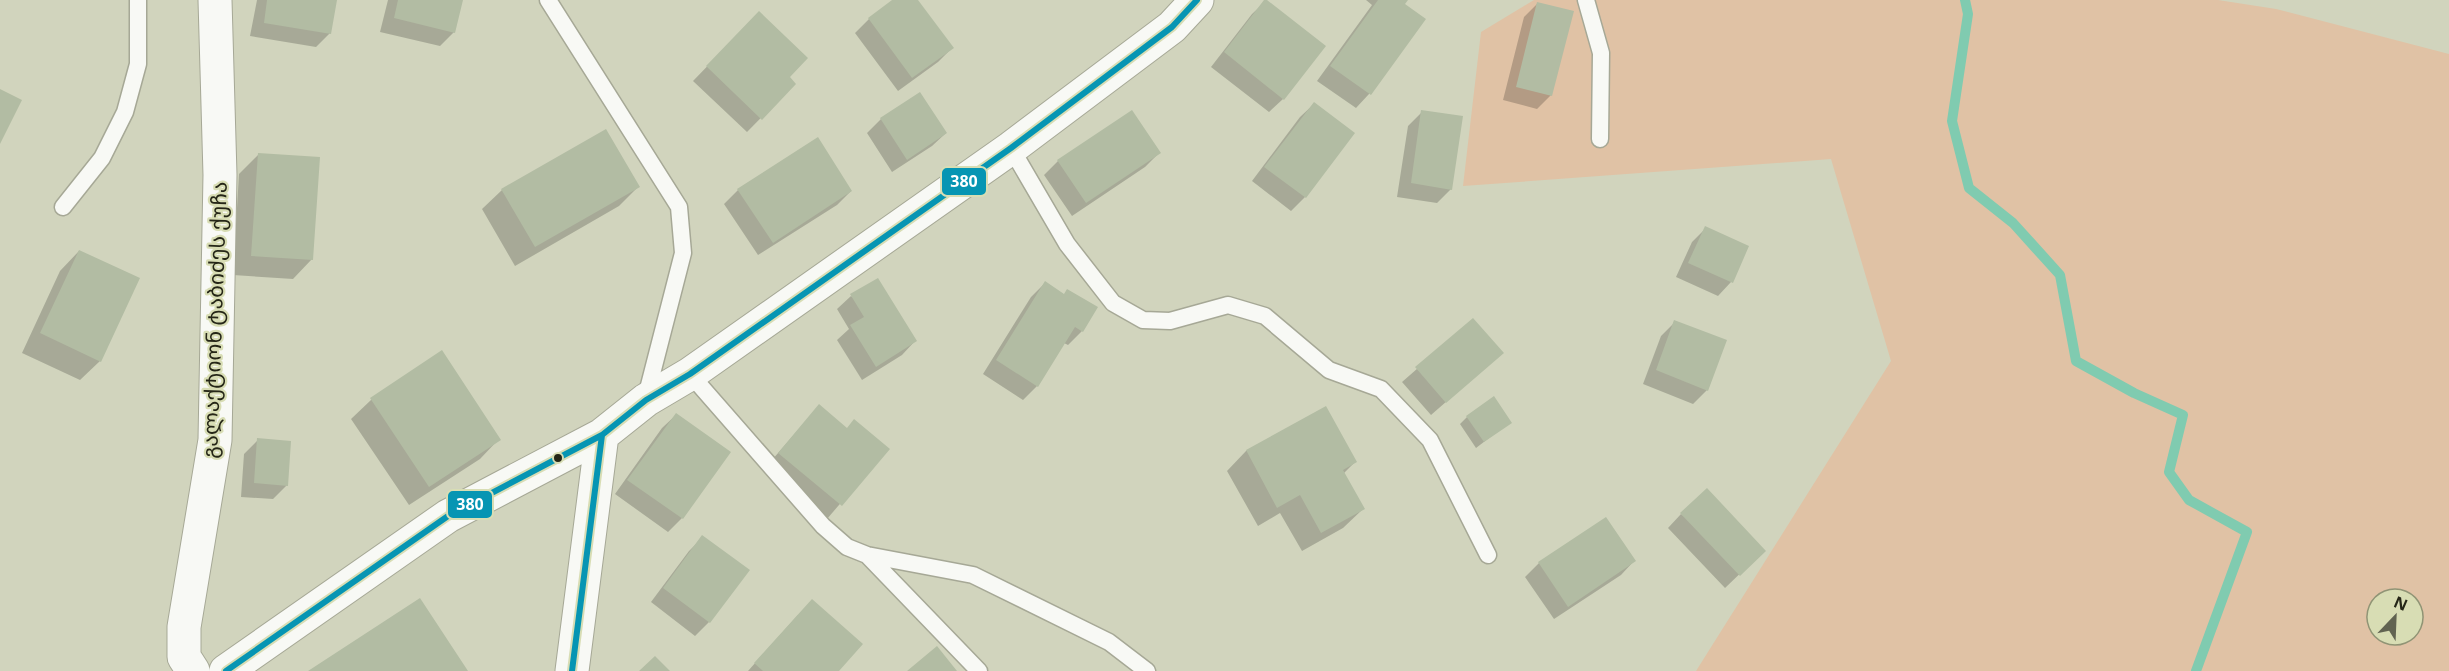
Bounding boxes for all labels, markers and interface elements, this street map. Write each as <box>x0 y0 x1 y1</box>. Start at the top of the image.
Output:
line badge: 380 <box>941 167 987 196</box>
text: 380 <box>950 170 978 192</box>
street label: გალაქტიონ ტაბიძეს ქუჩა <box>195 181 233 459</box>
unlabelled marker <box>552 452 564 464</box>
line badge: 380 <box>447 490 493 519</box>
text: 380 <box>456 493 484 515</box>
north arrow <box>2365 587 2425 647</box>
text: N <box>2391 591 2411 616</box>

